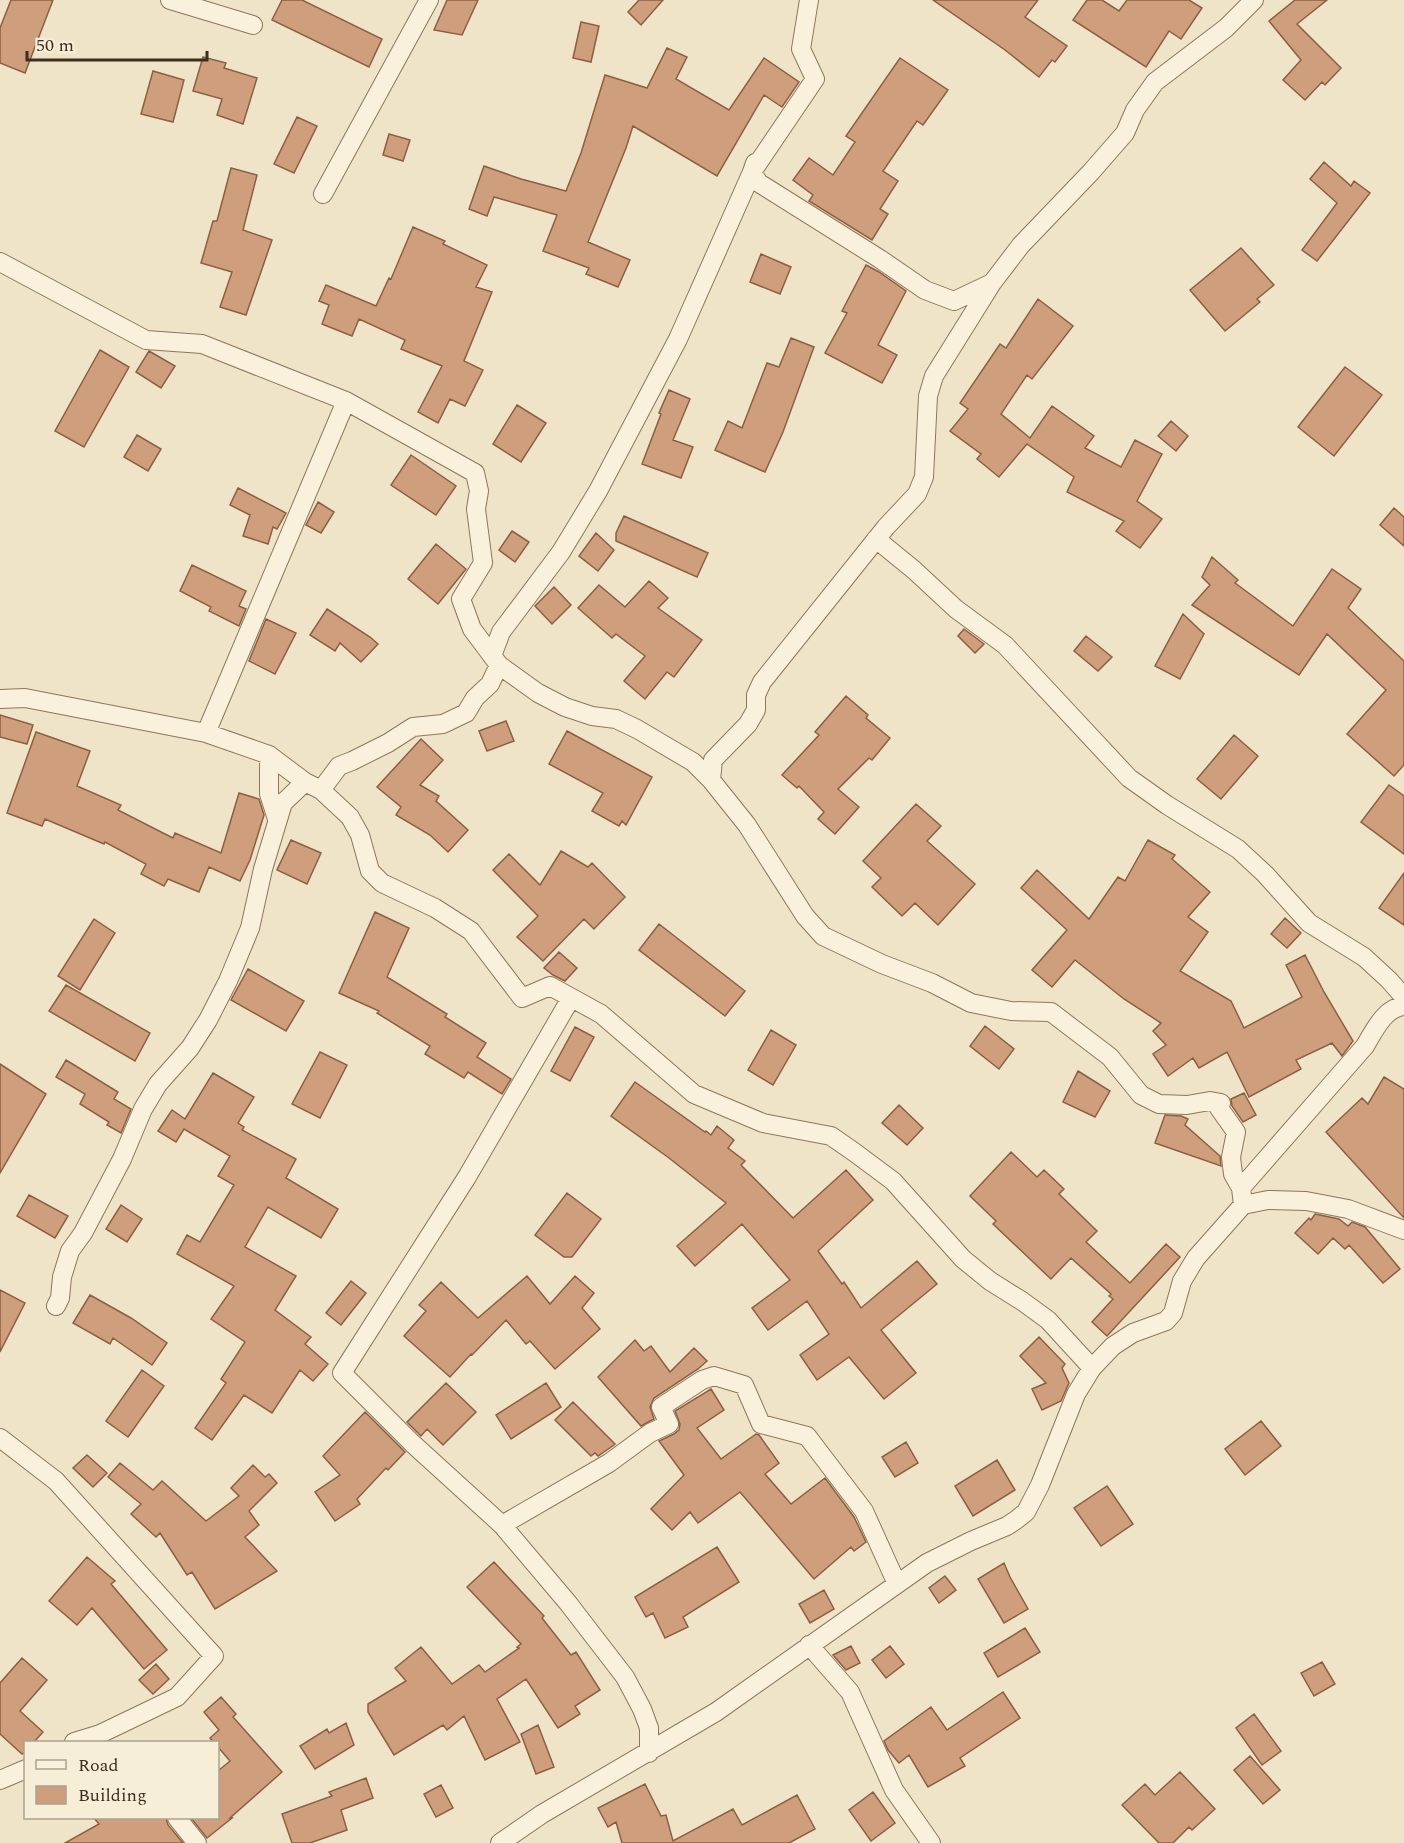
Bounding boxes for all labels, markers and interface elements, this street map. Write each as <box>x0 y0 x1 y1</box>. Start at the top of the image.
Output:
scale bar <box>27 24 207 62</box>
text: 50 m <box>36 32 74 59</box>
legend <box>24 1741 219 1819</box>
text: Road <box>78 1752 119 1779</box>
text: Building <box>78 1782 147 1809</box>

